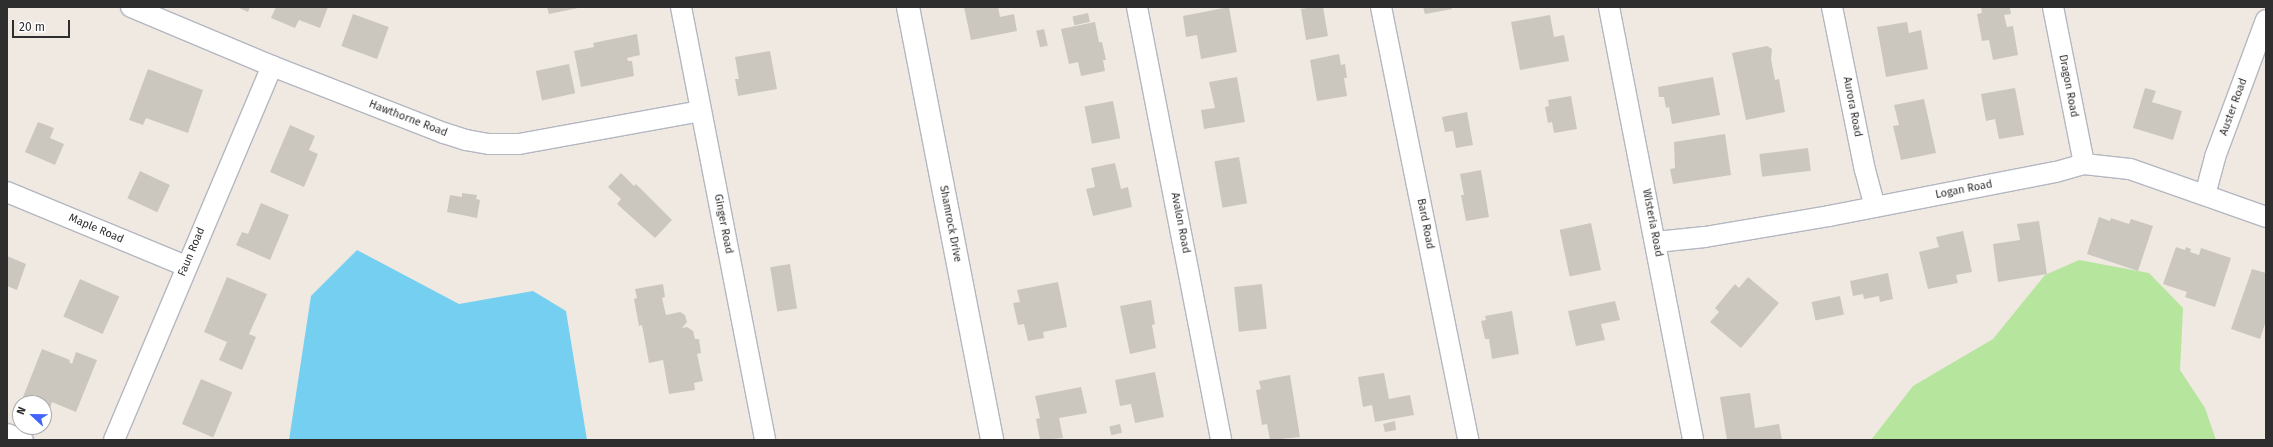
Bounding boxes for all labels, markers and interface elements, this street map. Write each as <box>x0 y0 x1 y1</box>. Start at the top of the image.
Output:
scale bar <box>14 12 72 38</box>
text: 20 m <box>19 20 45 34</box>
street label: Dragon Road <box>2055 54 2081 118</box>
street label: Aurora Road <box>1840 76 1864 138</box>
street label: Auster Road <box>2218 76 2250 138</box>
street label: Hawthorne Road <box>367 98 449 140</box>
street label: Logan Road <box>1934 178 1994 202</box>
street label: Shamrock Drive <box>936 185 964 263</box>
street label: Wisteria Road <box>1639 188 1665 258</box>
street label: Avalon Road <box>1168 191 1192 255</box>
street label: Ginger Road <box>711 193 735 255</box>
street label: Bard Road <box>1414 197 1436 251</box>
street label: Maple Road <box>66 211 126 247</box>
street label: Faun Road <box>176 226 208 278</box>
north arrow <box>12 395 52 435</box>
text: N <box>14 405 29 417</box>

